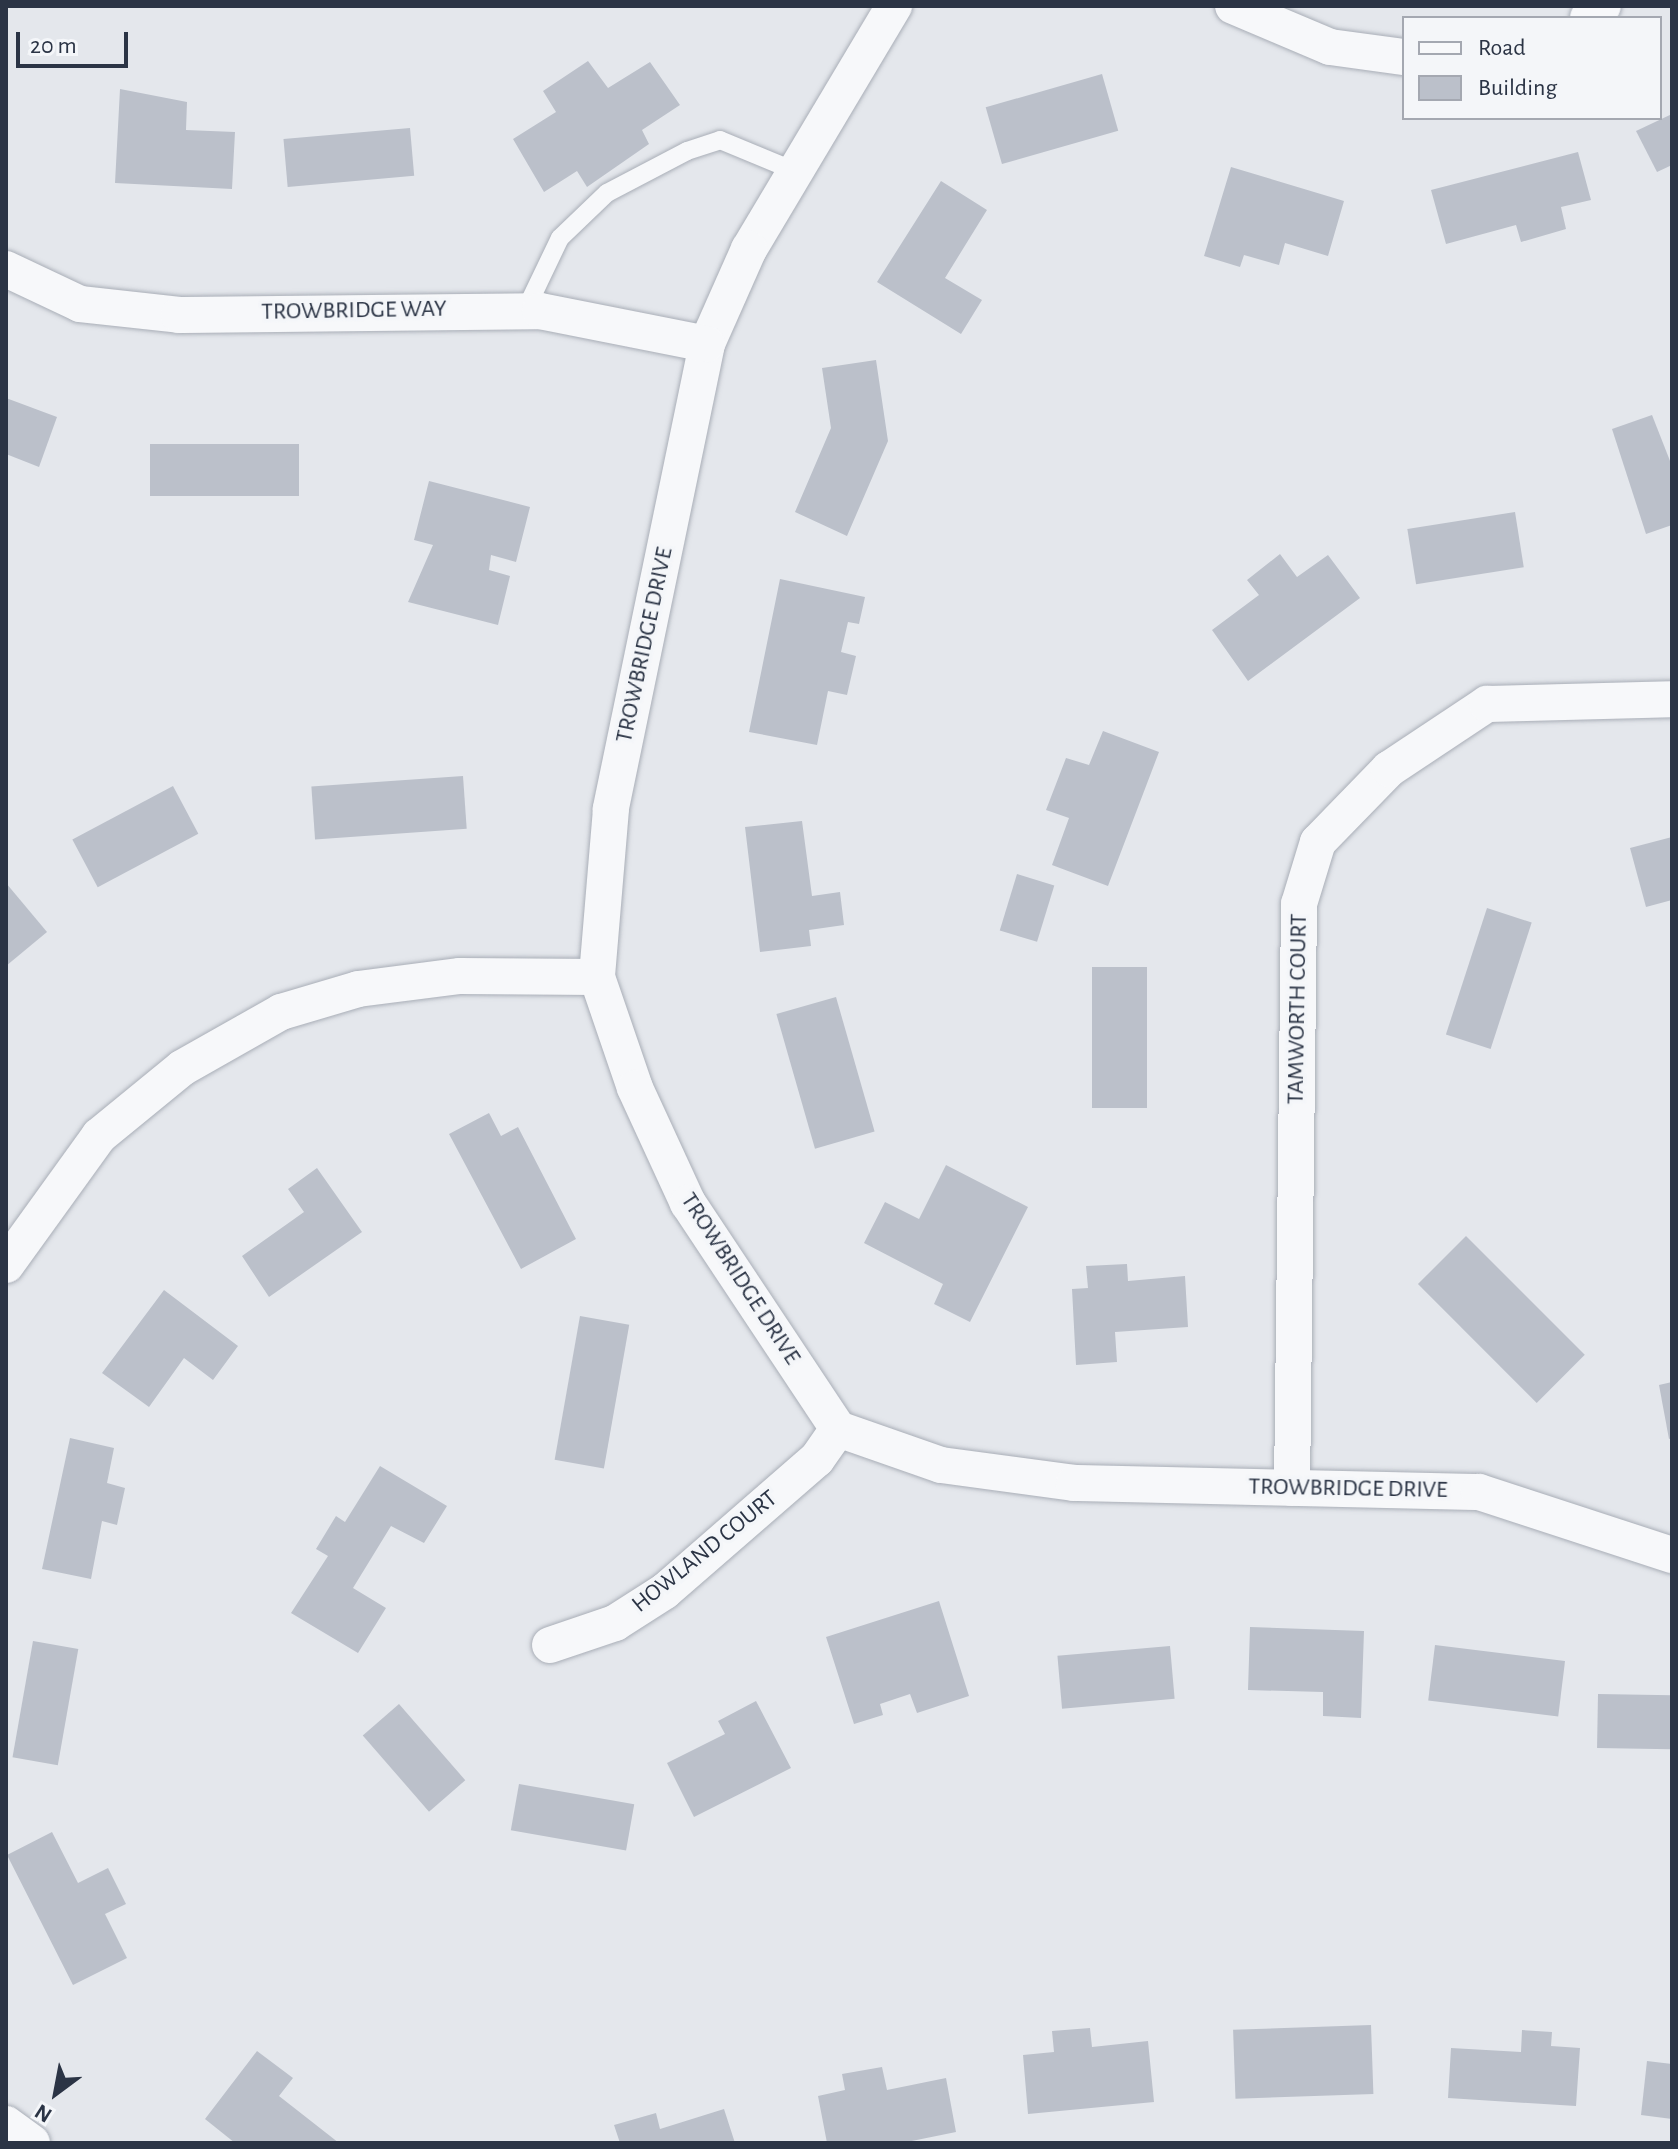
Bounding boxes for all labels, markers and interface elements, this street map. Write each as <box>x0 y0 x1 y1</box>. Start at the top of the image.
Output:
scale bar <box>20 16 132 66</box>
legend <box>1402 16 1662 120</box>
text: 20 m <box>30 34 77 58</box>
text: Road <box>1478 36 1526 60</box>
text: Building <box>1478 76 1557 100</box>
street label: TROWBRIDGE WAY <box>261 295 447 327</box>
street label: TROWBRIDGE DRIVE <box>610 545 680 745</box>
street label: TAMWORTH COURT <box>1282 913 1314 1105</box>
street label: TROWBRIDGE DRIVE <box>674 1188 806 1370</box>
street label: TROWBRIDGE DRIVE <box>1248 1473 1448 1505</box>
street label: HOWLAND COURT <box>626 1485 784 1619</box>
north arrow <box>16 2053 96 2133</box>
text: N <box>31 2100 56 2127</box>

